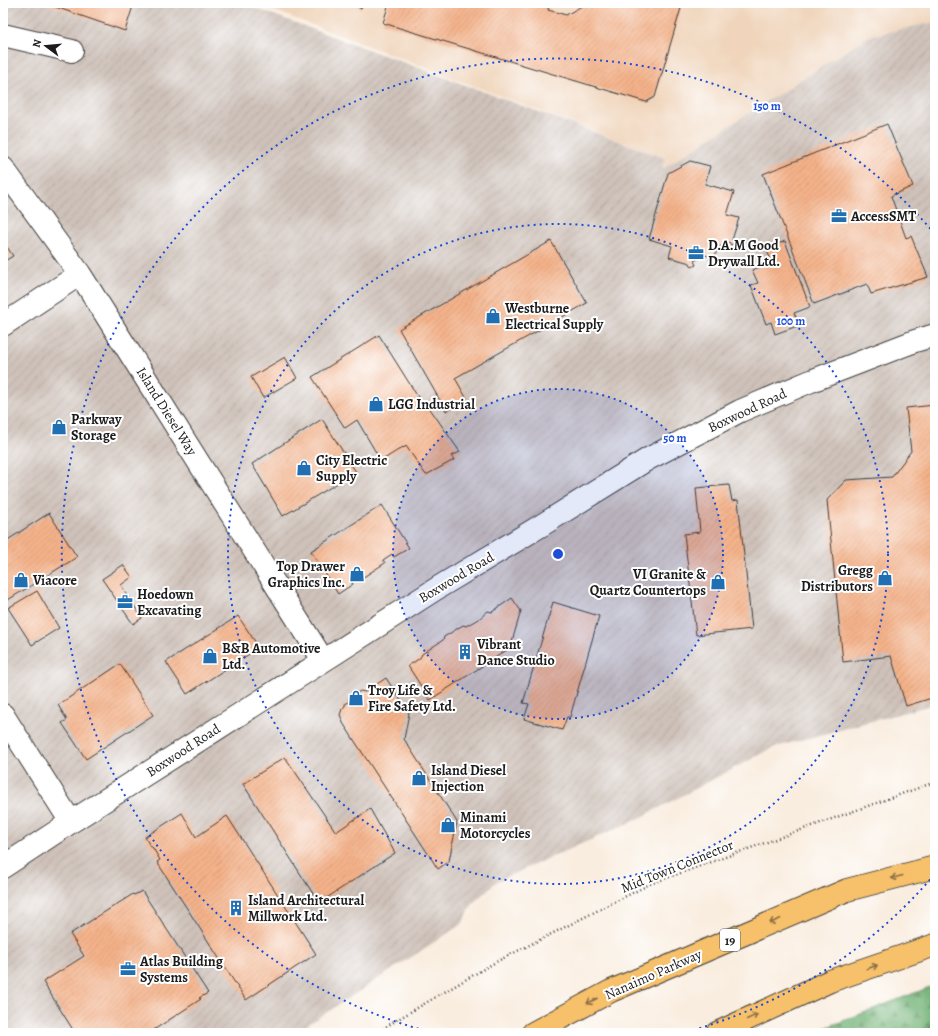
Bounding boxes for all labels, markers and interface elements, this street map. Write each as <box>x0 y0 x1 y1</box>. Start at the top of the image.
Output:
north arrow <box>26 26 66 66</box>
text: N <box>29 37 45 49</box>
text: 150 m <box>753 98 781 114</box>
office icon: AccessSMT <box>830 207 848 225</box>
place label: AccessSMT <box>850 207 916 226</box>
place label: D.A.M Good Drywall Ltd. <box>708 236 780 271</box>
office icon: D.A.M Good Drywall Ltd. <box>687 244 705 262</box>
place label: Westburne Electrical Supply <box>504 299 604 334</box>
shop icon: Westburne Electrical Supply <box>484 307 502 325</box>
text: 100 m <box>777 313 805 329</box>
street label: Island Diesel Way <box>132 363 202 460</box>
street label: Boxwood Road <box>705 384 790 437</box>
shop icon: LGG Industrial <box>367 395 385 413</box>
place label: LGG Industrial <box>388 395 475 414</box>
place label: Parkway Storage <box>71 410 122 445</box>
shop icon: Parkway Storage <box>50 418 68 436</box>
text: 50 m <box>663 430 687 446</box>
place label: City Electric Supply <box>316 451 387 486</box>
shop icon: City Electric Supply <box>295 459 313 477</box>
street label: Boxwood Road <box>415 547 498 607</box>
centre of rings <box>551 547 565 561</box>
place label: Top Drawer Graphics Inc. <box>268 557 345 592</box>
place label: Gregg Distributors <box>801 561 874 596</box>
shop icon: Top Drawer Graphics Inc. <box>348 565 366 583</box>
place label: VI Granite & Quartz Countertops <box>590 565 707 600</box>
shop icon: Gregg Distributors <box>876 569 894 587</box>
shop icon: Viacore <box>12 571 30 589</box>
place label: Viacore <box>32 571 78 590</box>
shop icon: VI Granite & Quartz Countertops <box>709 573 727 591</box>
place label: Hoedown Excavating <box>137 585 202 620</box>
office icon: Hoedown Excavating <box>116 593 134 611</box>
place label: Vibrant Dance Studio <box>476 635 555 670</box>
place label: B&B Automotive Ltd. <box>222 639 321 674</box>
building icon: Vibrant Dance Studio <box>456 643 474 661</box>
shop icon: B&B Automotive Ltd. <box>201 647 219 665</box>
place label: Troy Life & Fire Safety Ltd. <box>368 681 456 716</box>
shop icon: Troy Life & Fire Safety Ltd. <box>347 689 365 707</box>
street label: Boxwood Road <box>143 719 224 781</box>
place label: Island Diesel Injection <box>431 761 506 796</box>
shop icon: Island Diesel Injection <box>410 769 428 787</box>
place label: Minami Motorcycles <box>460 808 531 843</box>
shop icon: Minami Motorcycles <box>439 816 457 834</box>
street label: Mid Town Connector <box>618 835 737 898</box>
one-way arrow <box>891 874 904 881</box>
place label: Island Architectural Millwork Ltd. <box>248 891 364 926</box>
building icon: Island Architectural Millwork Ltd. <box>227 899 245 917</box>
one-way arrow <box>770 918 782 925</box>
road number: 19 <box>720 929 740 951</box>
street label: Nanaimo Parkway <box>602 944 705 1004</box>
place label: Atlas Building Systems <box>139 952 224 987</box>
office icon: Atlas Building Systems <box>119 960 137 978</box>
one-way arrow <box>866 963 879 970</box>
one-way arrow <box>586 998 598 1005</box>
one-way arrow <box>746 1013 758 1020</box>

